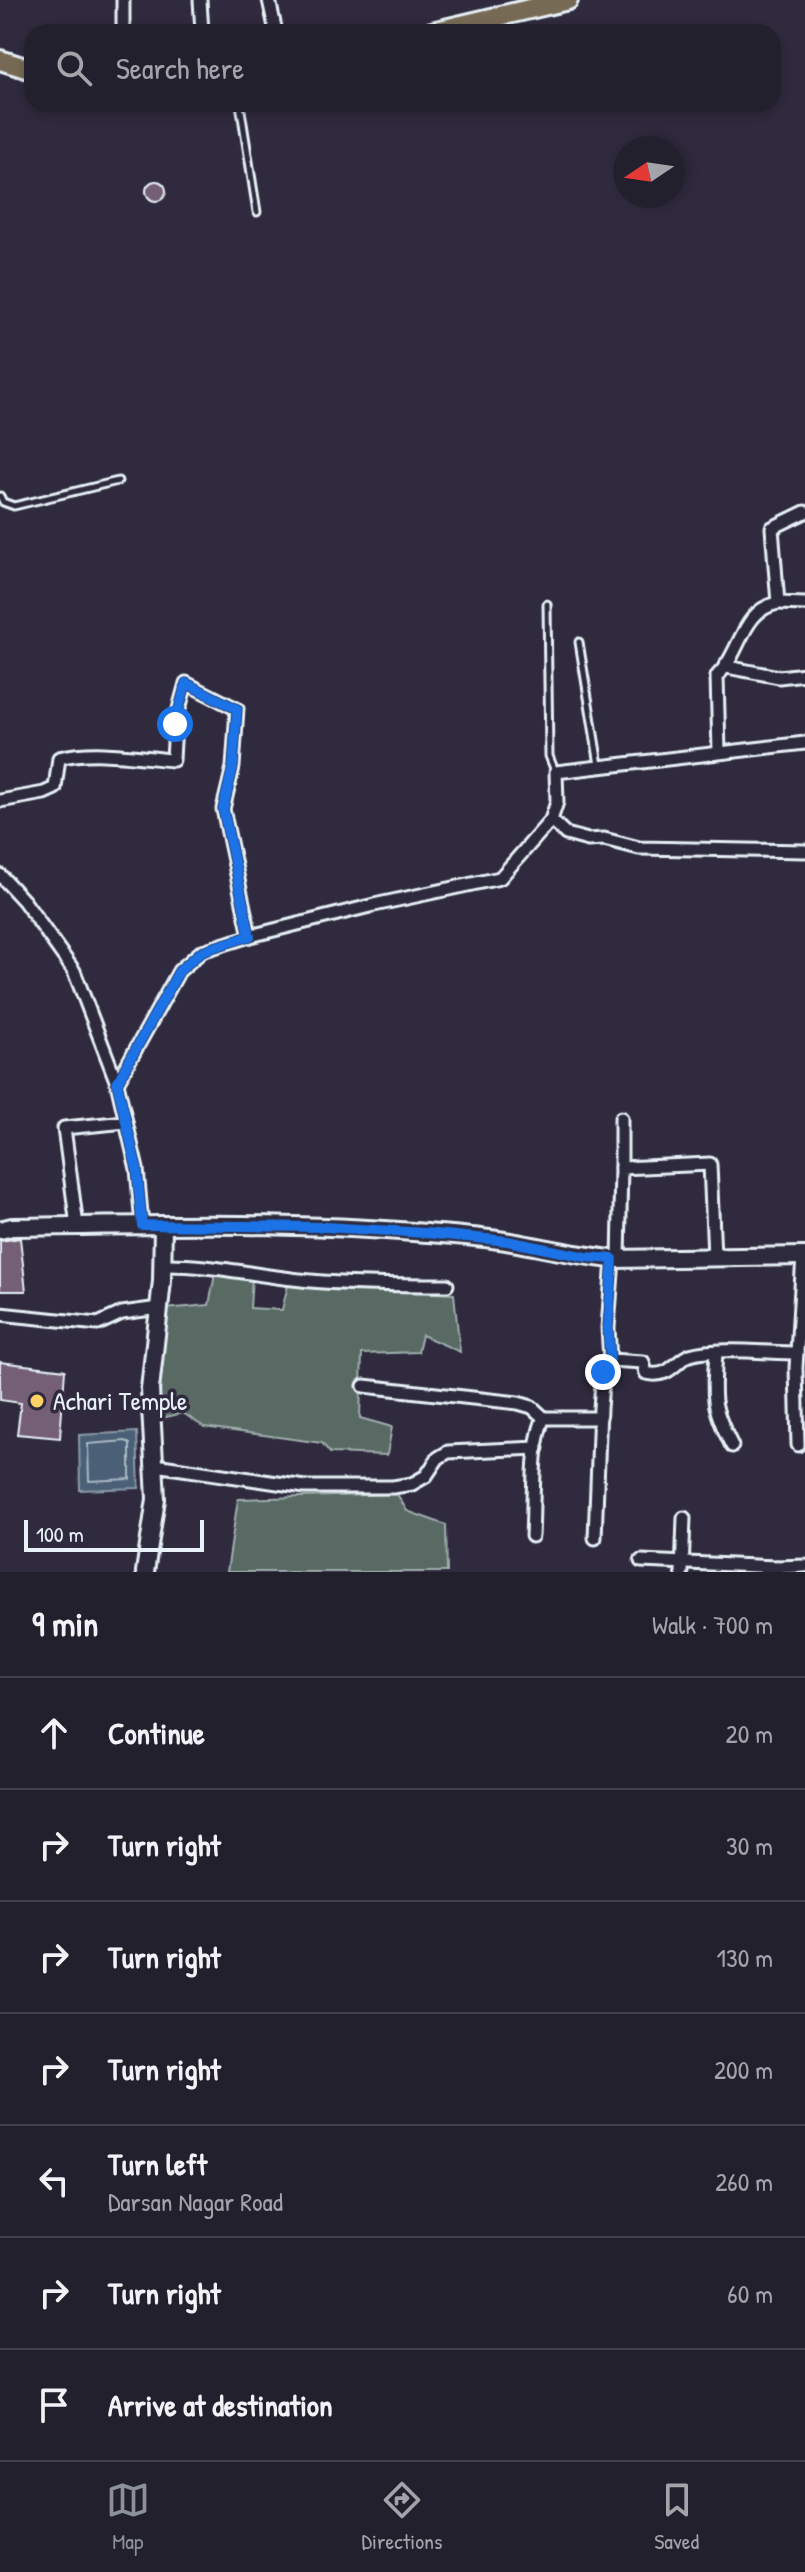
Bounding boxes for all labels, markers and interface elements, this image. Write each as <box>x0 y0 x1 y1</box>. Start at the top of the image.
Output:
search box <box>24 24 781 112</box>
icon: search <box>52 46 96 90</box>
text: Search here <box>116 48 244 88</box>
north arrow <box>613 136 685 208</box>
route start <box>157 706 193 742</box>
route end <box>585 1354 621 1390</box>
place label: Achari Temple <box>53 1383 187 1418</box>
marker: Achari Temple <box>28 1392 46 1410</box>
scale bar <box>24 1516 204 1552</box>
text: 100 m <box>36 1519 84 1549</box>
text: 9 min <box>32 1601 98 1647</box>
text: Walk · 700 m <box>652 1607 773 1642</box>
icon: ahead <box>32 1711 76 1755</box>
text: Continue <box>108 1713 205 1753</box>
text: 20 m <box>726 1716 773 1751</box>
icon: right <box>32 1823 76 1867</box>
text: Turn right <box>108 1825 221 1865</box>
text: 30 m <box>726 1828 773 1863</box>
icon: right <box>32 1935 76 1979</box>
text: Turn right <box>108 1937 221 1977</box>
text: 130 m <box>717 1940 773 1975</box>
icon: right <box>32 2047 76 2091</box>
text: Turn right <box>108 2049 221 2089</box>
text: 200 m <box>714 2052 773 2087</box>
text: Turn left <box>108 2144 207 2184</box>
icon: left <box>32 2159 76 2203</box>
text: 260 m <box>715 2164 773 2199</box>
text: Darsan Nagar Road <box>108 2184 283 2219</box>
icon: right <box>32 2271 76 2315</box>
text: Turn right <box>108 2273 221 2313</box>
text: 60 m <box>727 2276 773 2311</box>
icon: arrive <box>32 2383 76 2427</box>
text: Arrive at destination <box>108 2385 333 2425</box>
tab: Map <box>106 2478 150 2556</box>
tab: Directions <box>362 2478 443 2556</box>
tab: Saved <box>654 2478 699 2556</box>

